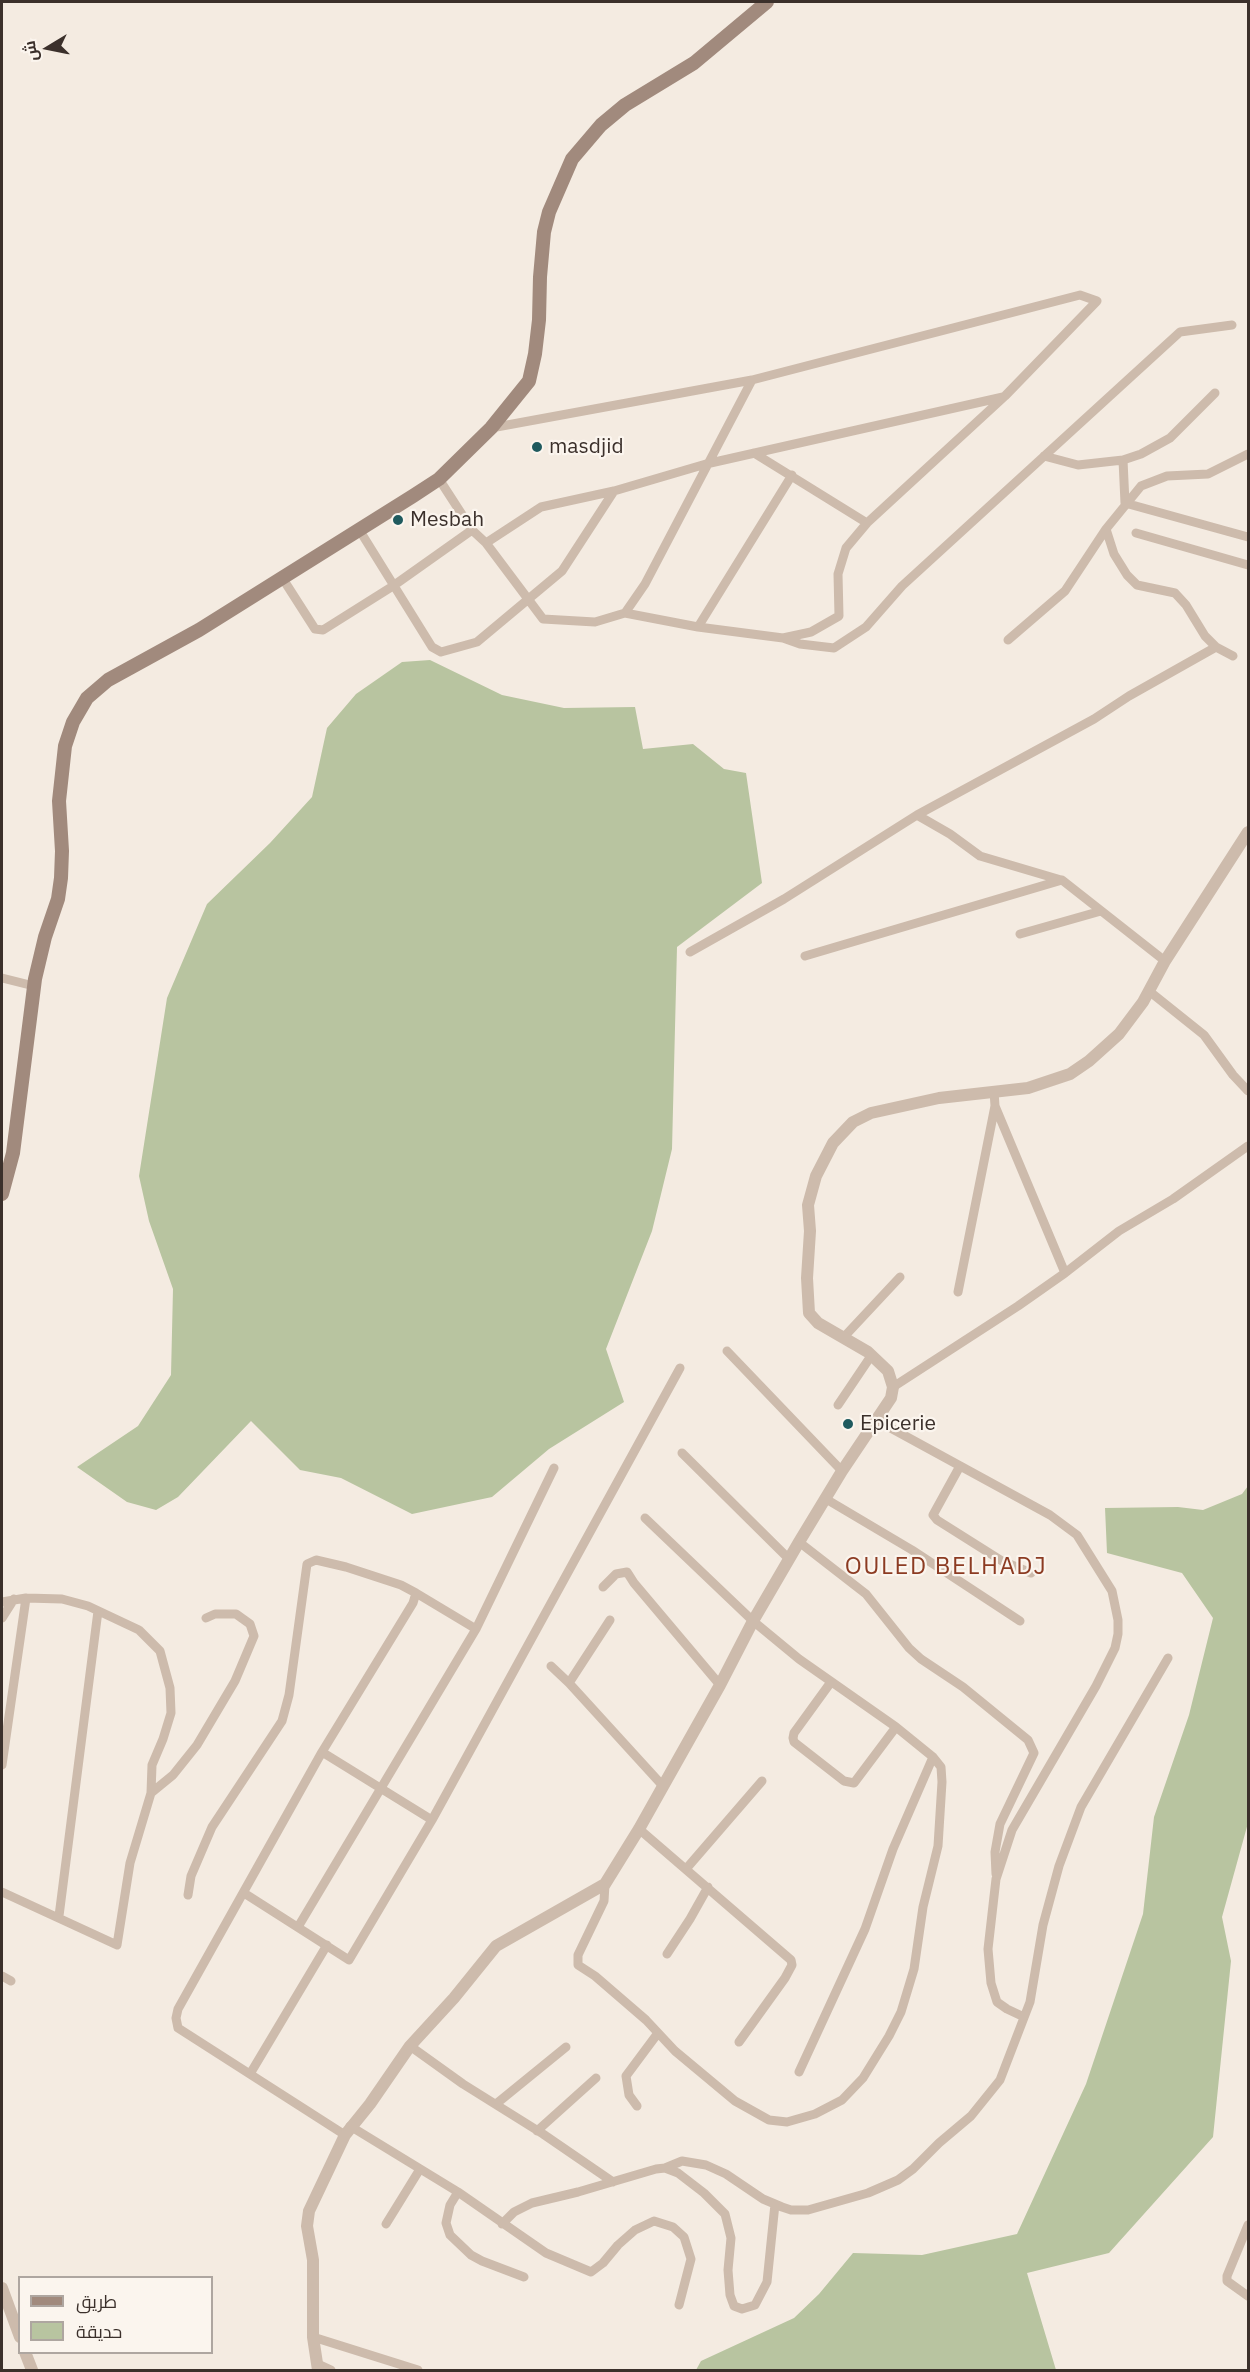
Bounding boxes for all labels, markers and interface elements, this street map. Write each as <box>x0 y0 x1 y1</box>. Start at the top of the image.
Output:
north arrow <box>18 18 78 78</box>
text: ش <box>19 39 42 63</box>
place label: masdjid <box>549 434 624 460</box>
marker: masdjid <box>530 440 544 454</box>
place label: Mesbah <box>410 507 484 533</box>
marker: Mesbah <box>391 513 405 527</box>
place label: Epicerie <box>860 1411 936 1437</box>
marker: Epicerie <box>841 1417 855 1431</box>
district label: OULED BELHADJ <box>845 1553 1047 1581</box>
legend <box>18 2276 213 2354</box>
text: طريق <box>76 2290 117 2313</box>
text: حديقة <box>76 2320 122 2343</box>

